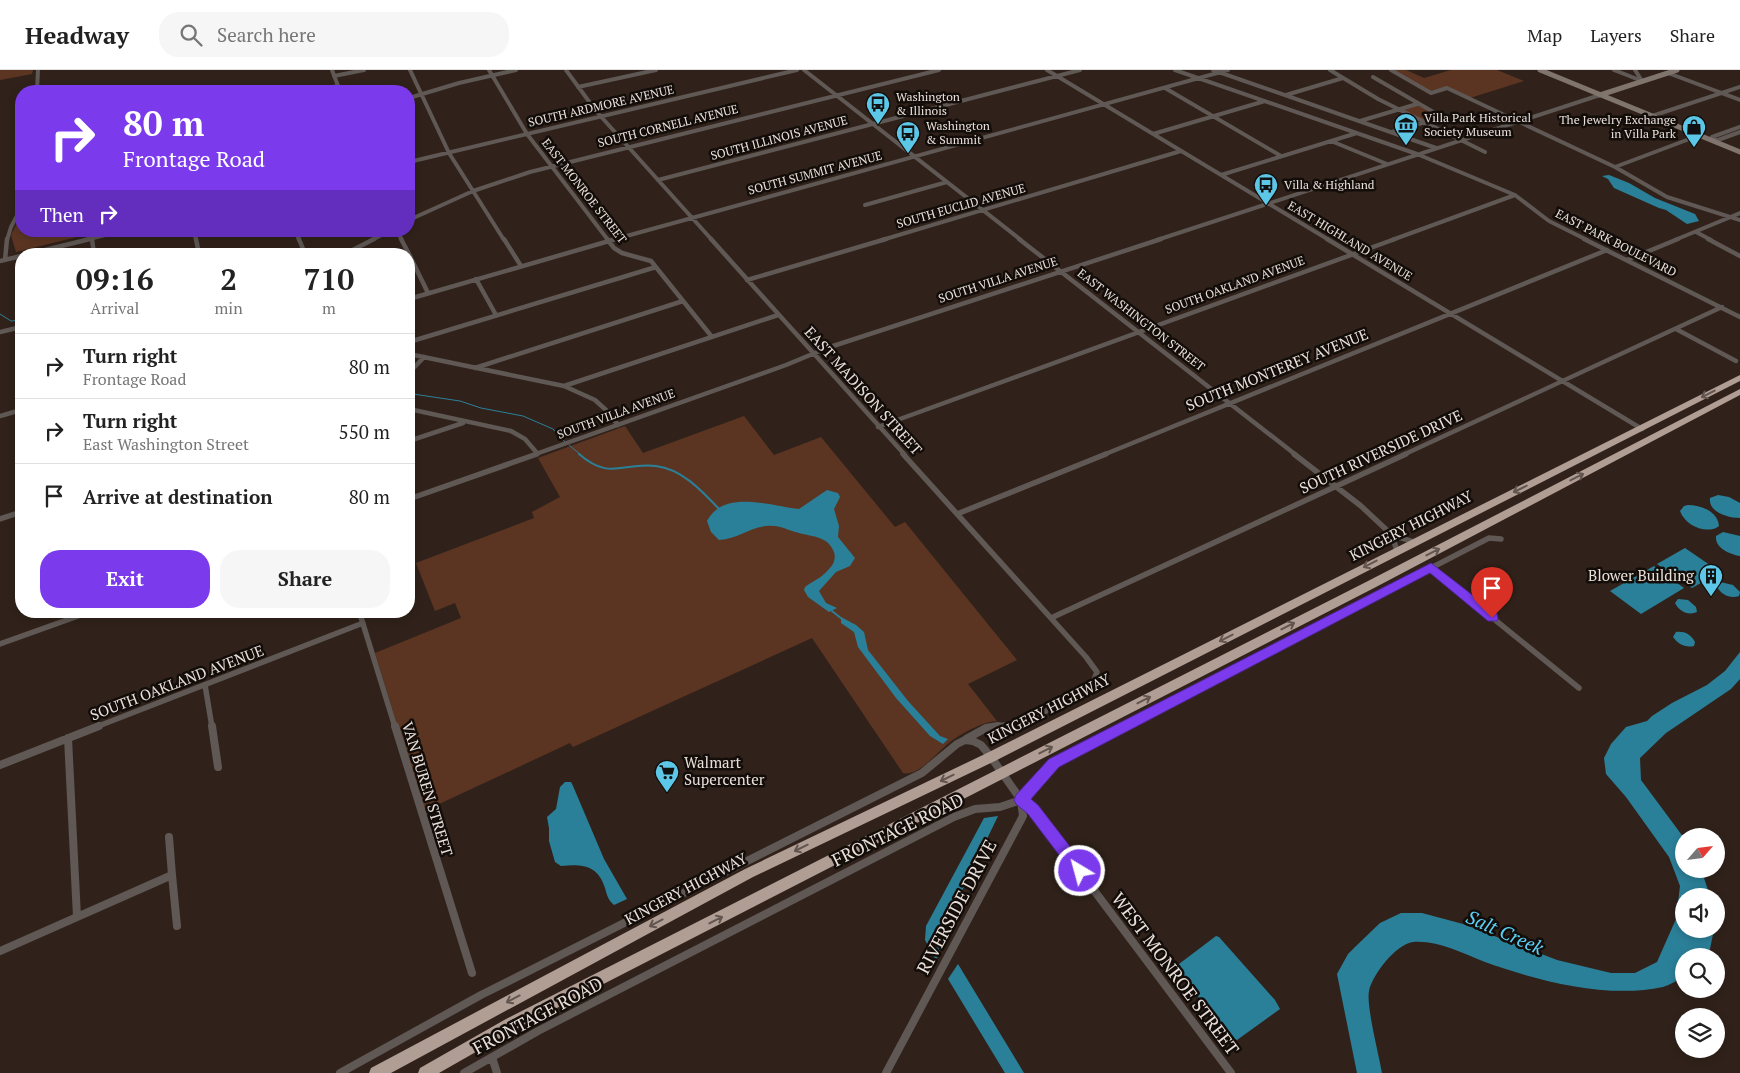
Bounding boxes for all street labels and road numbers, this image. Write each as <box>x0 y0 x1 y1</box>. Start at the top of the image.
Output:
street label: SOUTH ARDMORE AVENUE <box>527 81 675 130</box>
street label: SOUTH CORNELL AVENUE <box>596 101 740 150</box>
street label: SOUTH ILLINOIS AVENUE <box>709 112 849 163</box>
street label: EAST MONROE STREET <box>539 135 630 247</box>
street label: SOUTH SUMMIT AVENUE <box>746 147 884 198</box>
street label: SOUTH EUCLID AVENUE <box>895 180 1027 231</box>
street label: EAST HIGHLAND AVENUE <box>1285 197 1415 284</box>
street label: EAST PARK BOULEVARD <box>1553 205 1679 280</box>
street label: SOUTH OAKLAND AVENUE <box>1163 252 1307 317</box>
street label: SOUTH VILLA AVENUE <box>936 253 1059 306</box>
street label: EAST WASHINGTON STREET <box>1075 265 1208 374</box>
street label: EAST MADISON STREET <box>801 322 927 459</box>
street label: SOUTH MONTEREY AVENUE <box>1182 323 1371 415</box>
street label: SOUTH VILLA AVENUE <box>555 385 677 442</box>
street label: SOUTH RIVERSIDE DRIVE <box>1296 405 1465 498</box>
street label: KINGERY HIGHWAY <box>1346 485 1476 565</box>
street label: SOUTH OAKLAND AVENUE <box>87 640 266 724</box>
street label: KINGERY HIGHWAY <box>984 668 1114 748</box>
street label: VAN BUREN STREET <box>398 719 458 858</box>
street label: FRONTAGE ROAD <box>828 787 967 871</box>
street label: RIVERSIDE DRIVE <box>911 835 1002 978</box>
street label: KINGERY HIGHWAY <box>621 847 750 929</box>
street label: WEST MONROE STREET <box>1107 887 1245 1060</box>
street label: FRONTAGE ROAD <box>468 971 607 1059</box>

